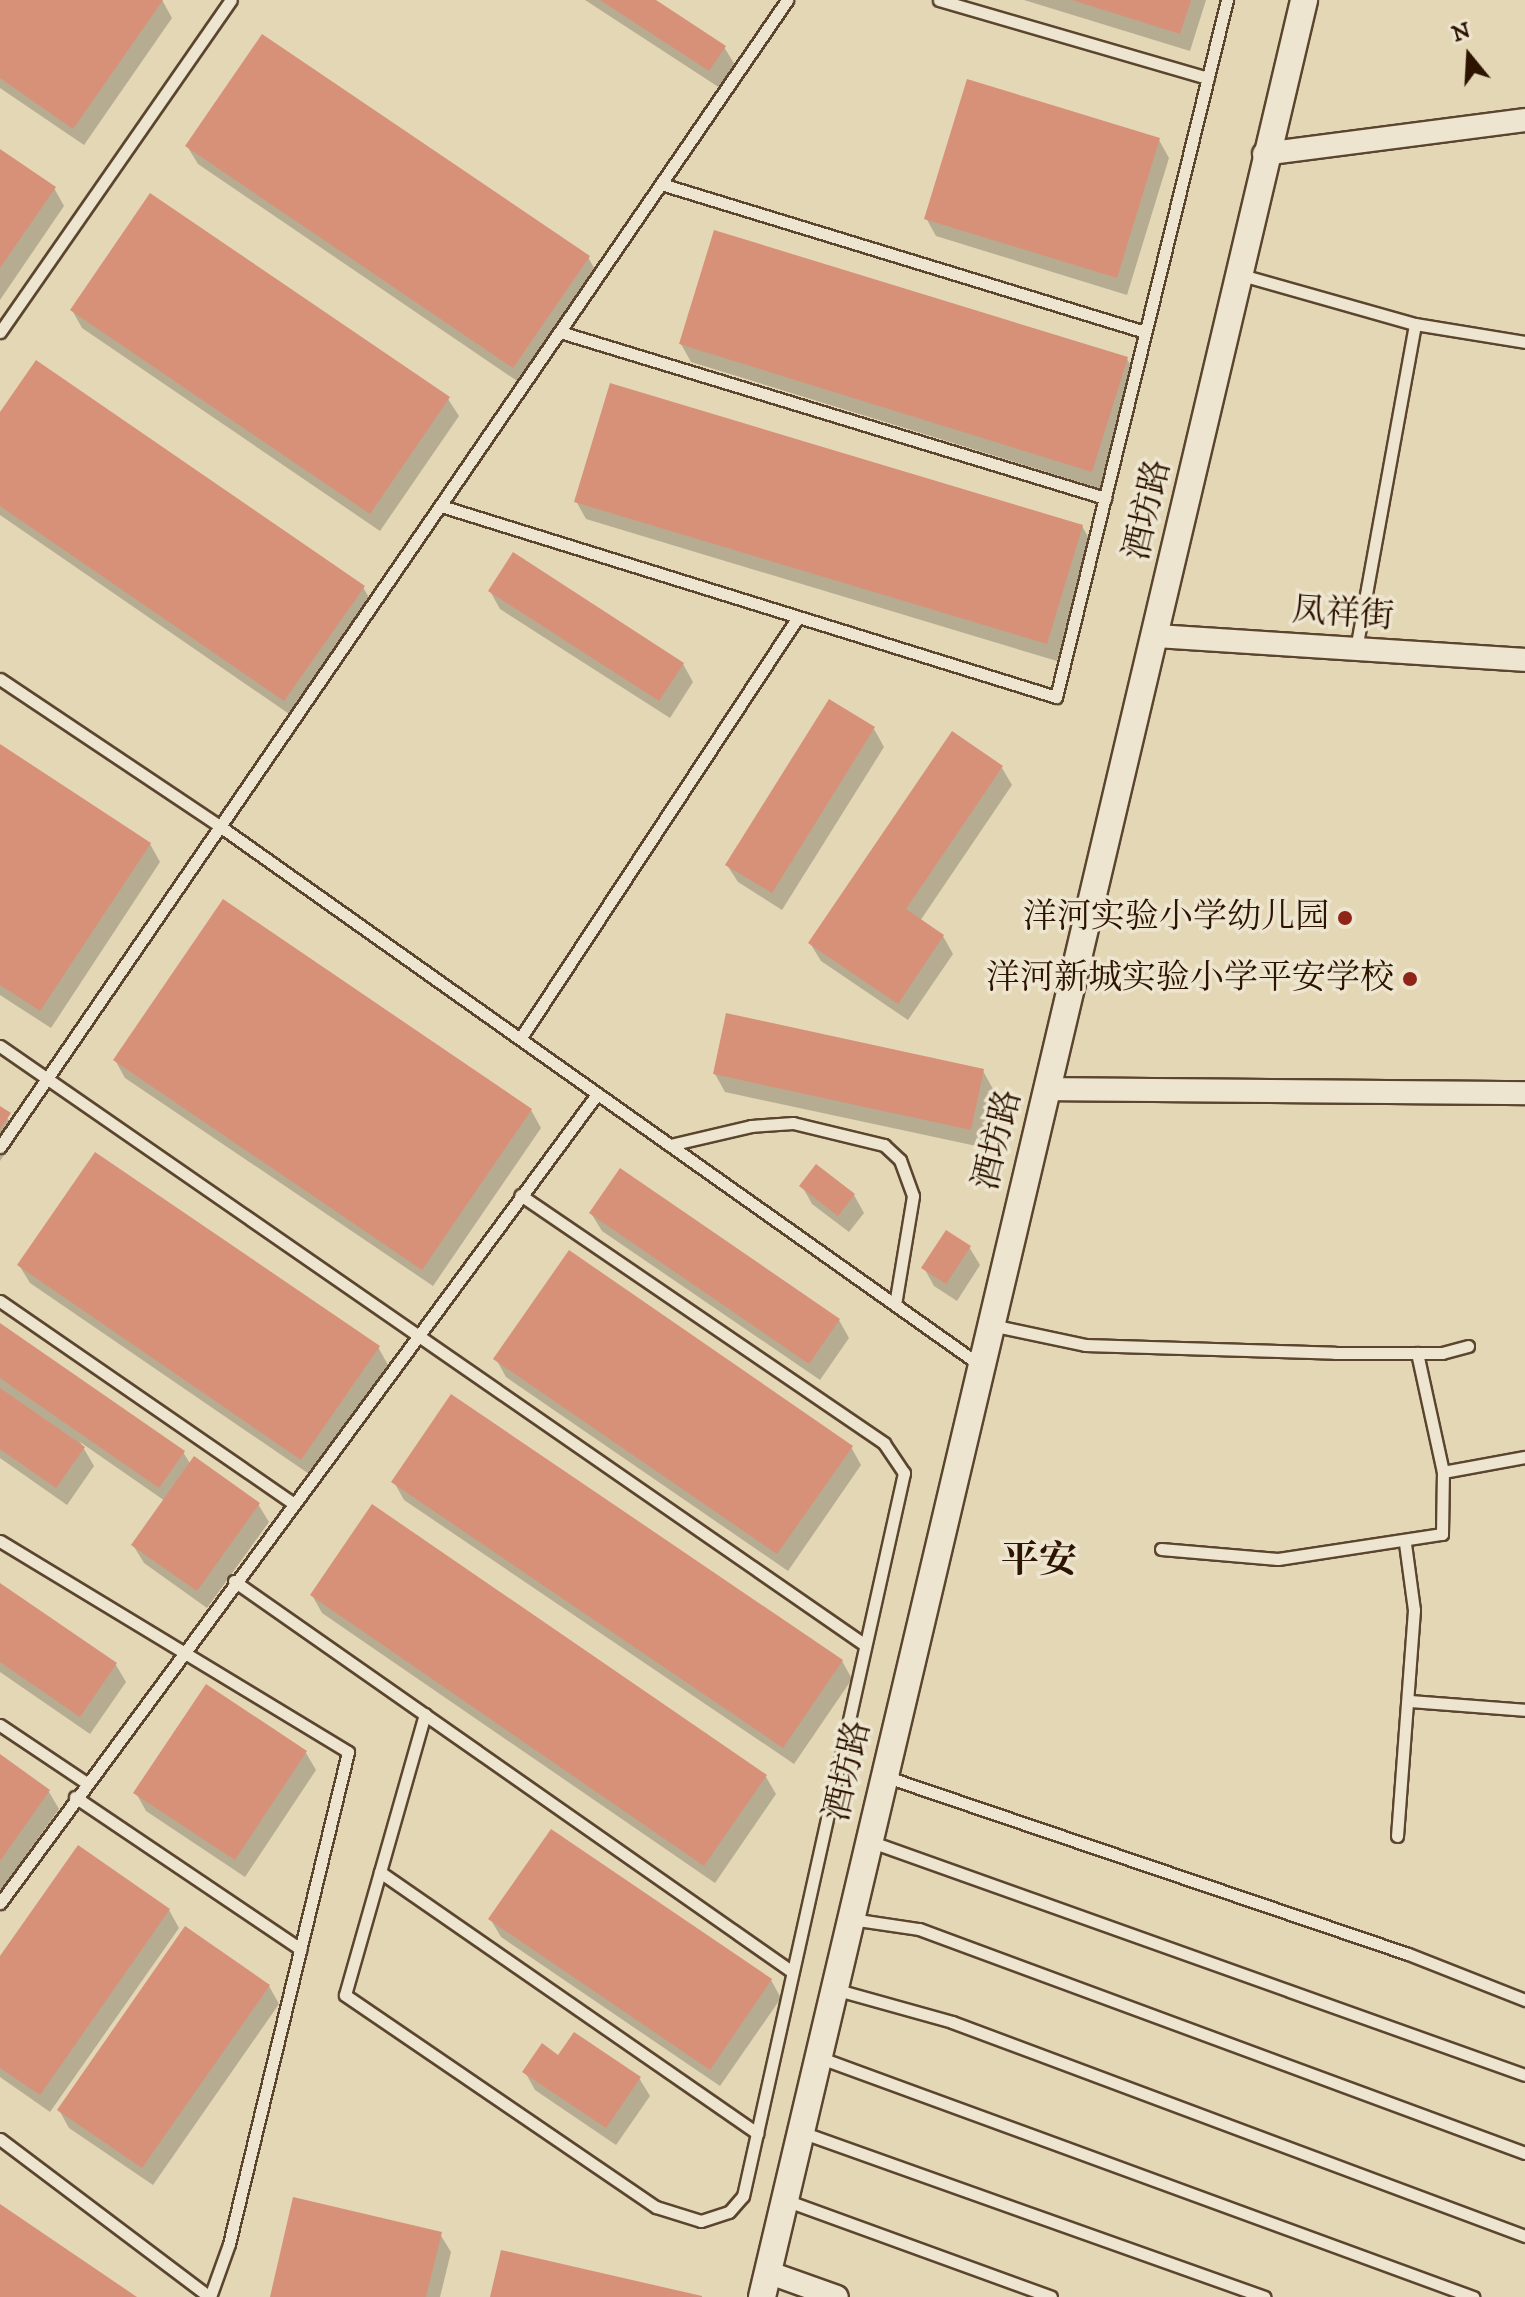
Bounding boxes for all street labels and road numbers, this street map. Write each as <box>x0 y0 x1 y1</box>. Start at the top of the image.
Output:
street label: 酒坊路 <box>1117 456 1179 564</box>
street label: 凤祥街 <box>1291 590 1395 638</box>
street label: 酒坊路 <box>966 1086 1030 1194</box>
street label: 酒坊路 <box>817 1717 879 1825</box>

